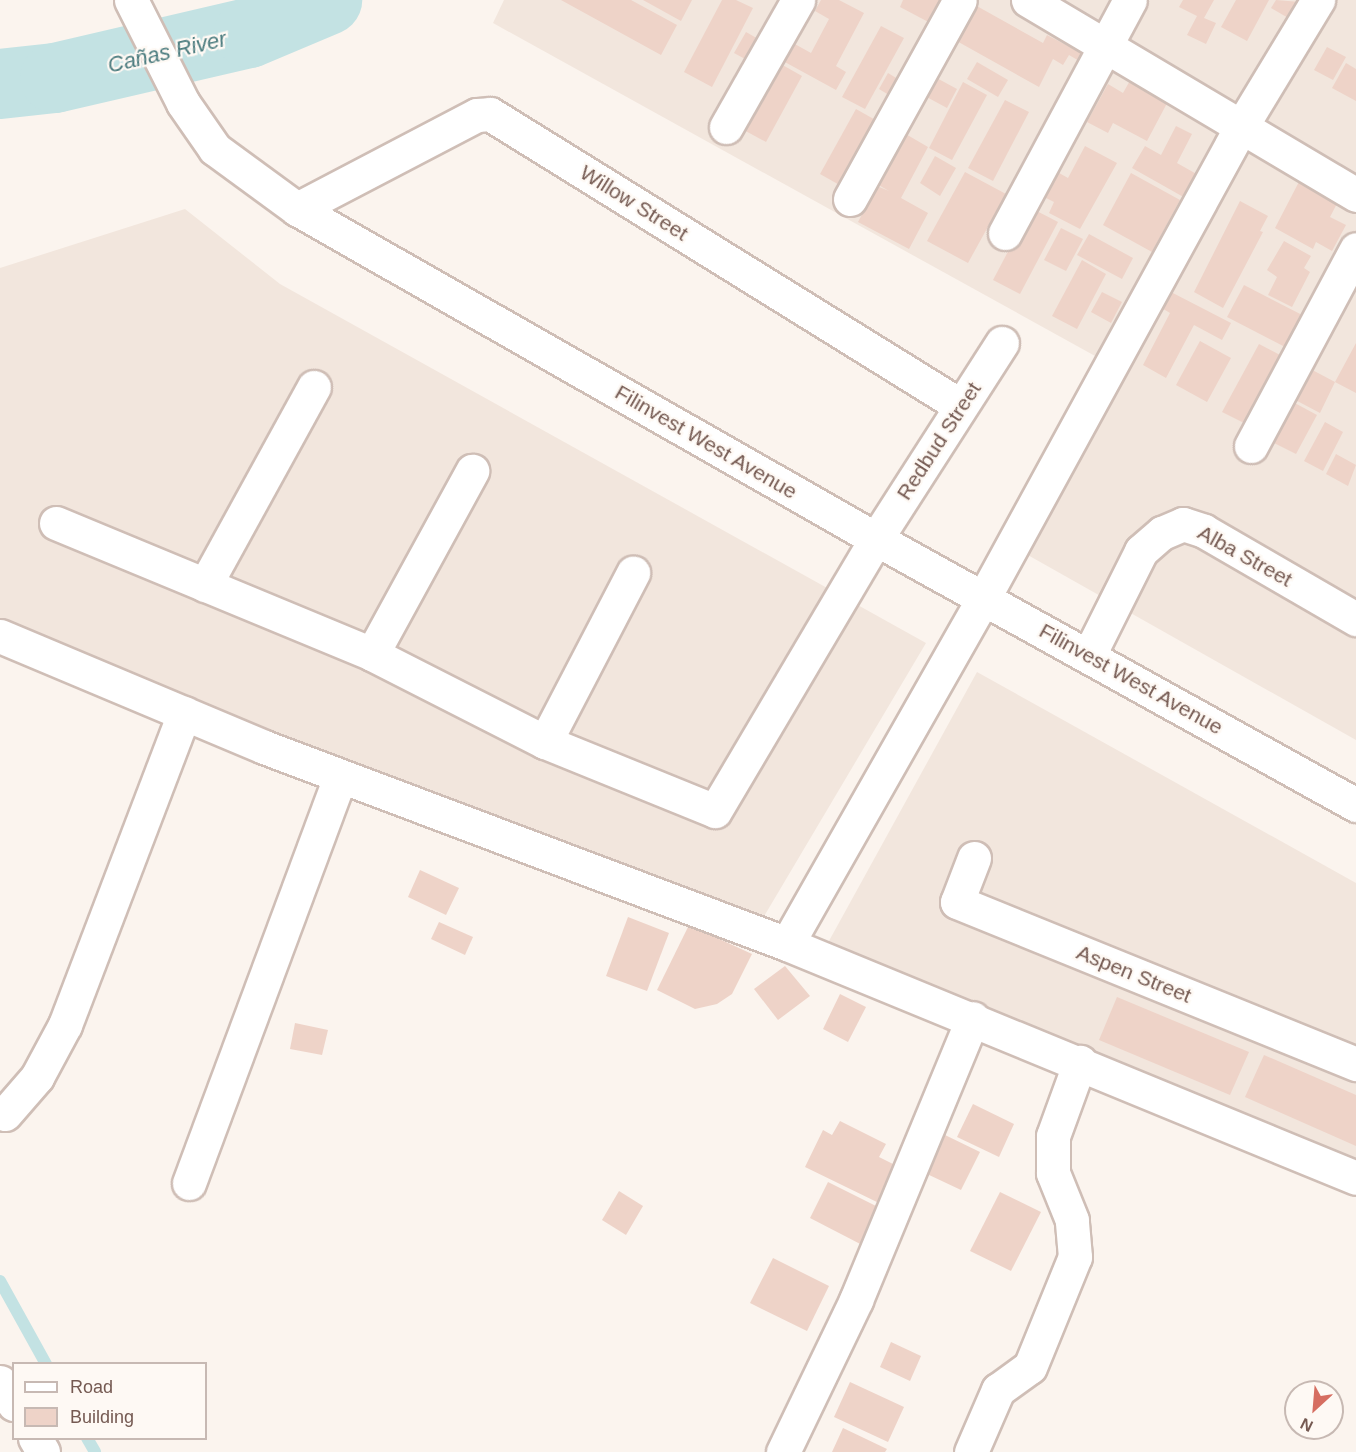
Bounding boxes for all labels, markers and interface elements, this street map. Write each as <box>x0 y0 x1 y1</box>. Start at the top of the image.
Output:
water label: Cañas River <box>105 26 229 78</box>
street label: Willow Street <box>575 160 693 246</box>
street label: Redbud Street <box>892 377 986 505</box>
street label: Filinvest West Avenue <box>610 379 802 505</box>
street label: Alba Street <box>1193 520 1297 592</box>
street label: Filinvest West Avenue <box>1034 618 1228 740</box>
street label: Aspen Street <box>1073 940 1195 1008</box>
legend <box>12 1362 207 1440</box>
text: Road <box>70 1377 113 1397</box>
north arrow <box>1284 1380 1344 1440</box>
text: Building <box>70 1407 134 1427</box>
text: N <box>1298 1415 1316 1435</box>

